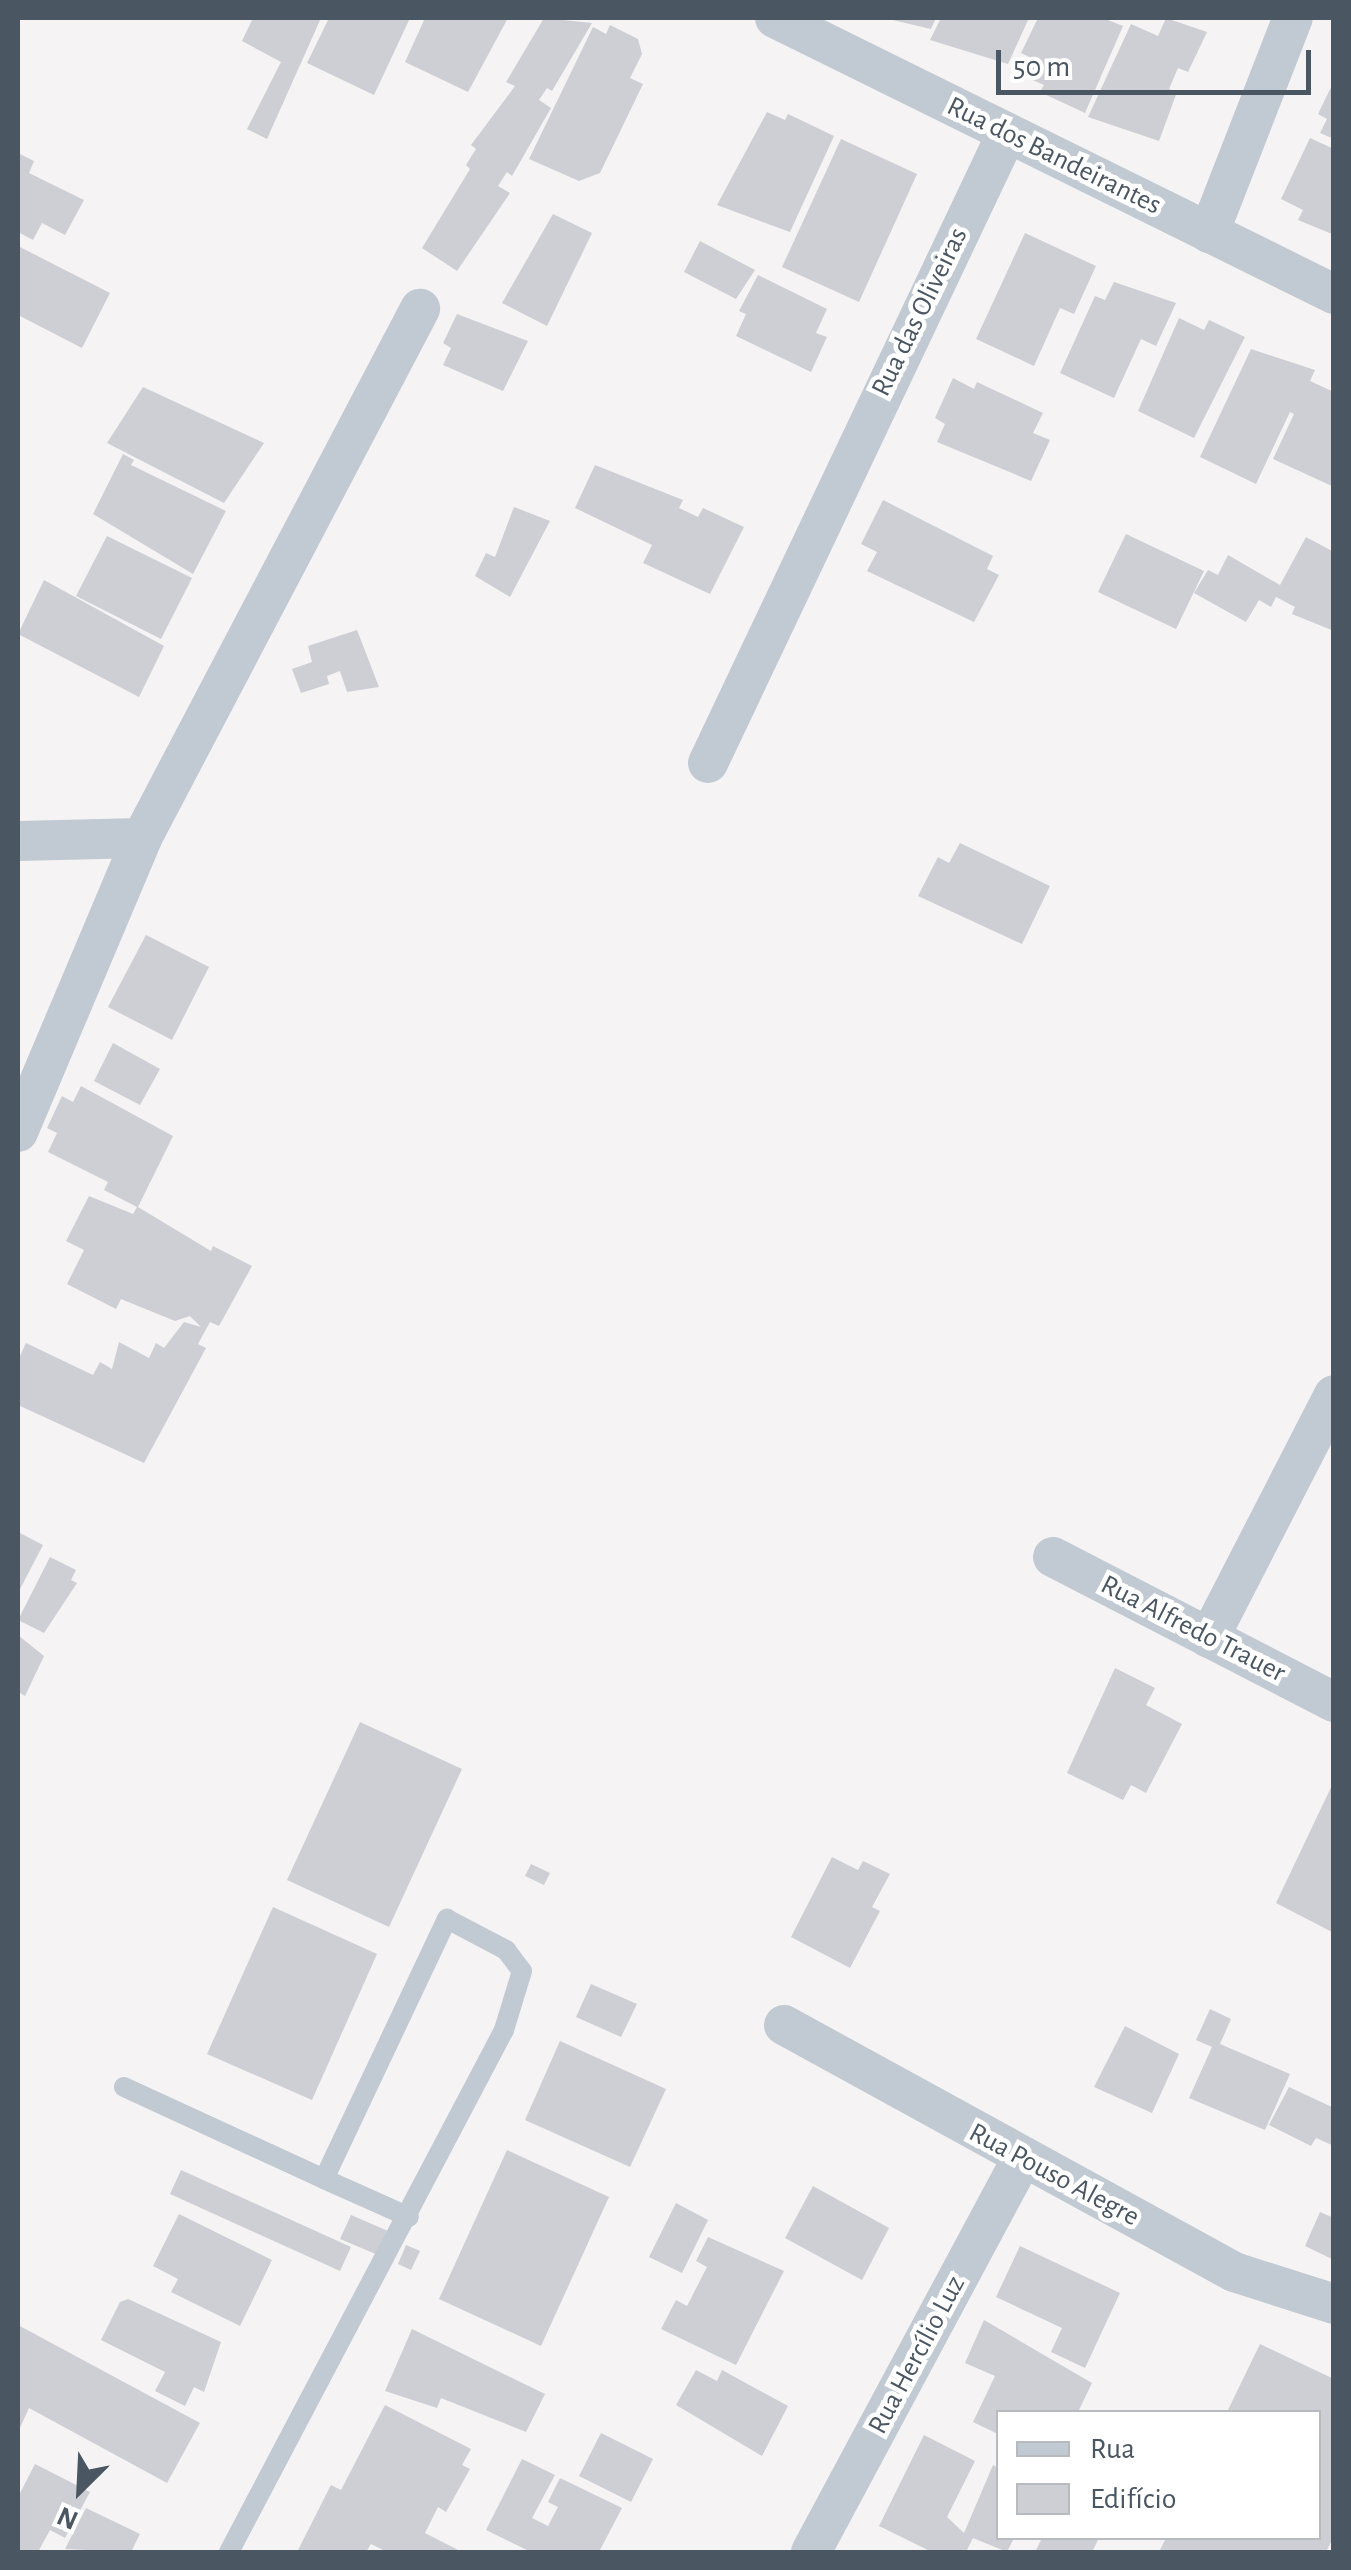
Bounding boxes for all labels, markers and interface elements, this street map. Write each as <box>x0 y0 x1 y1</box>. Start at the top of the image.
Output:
scale bar <box>1001 30 1316 92</box>
text: 50 m <box>1013 52 1070 82</box>
street label: Rua dos Bandeirantes <box>941 90 1167 222</box>
street label: Rua das Oliveiras <box>865 222 975 402</box>
street label: Rua Alfredo Trauer <box>1095 1568 1291 1690</box>
street label: Rua Pouso Alegre <box>963 2116 1145 2234</box>
street label: Rua Hercílio Luz <box>861 2270 973 2440</box>
legend <box>996 2410 1321 2540</box>
text: Rua <box>1090 2434 1135 2464</box>
north arrow <box>30 2440 130 2540</box>
text: Edifício <box>1090 2484 1176 2514</box>
text: N <box>53 2501 82 2534</box>

